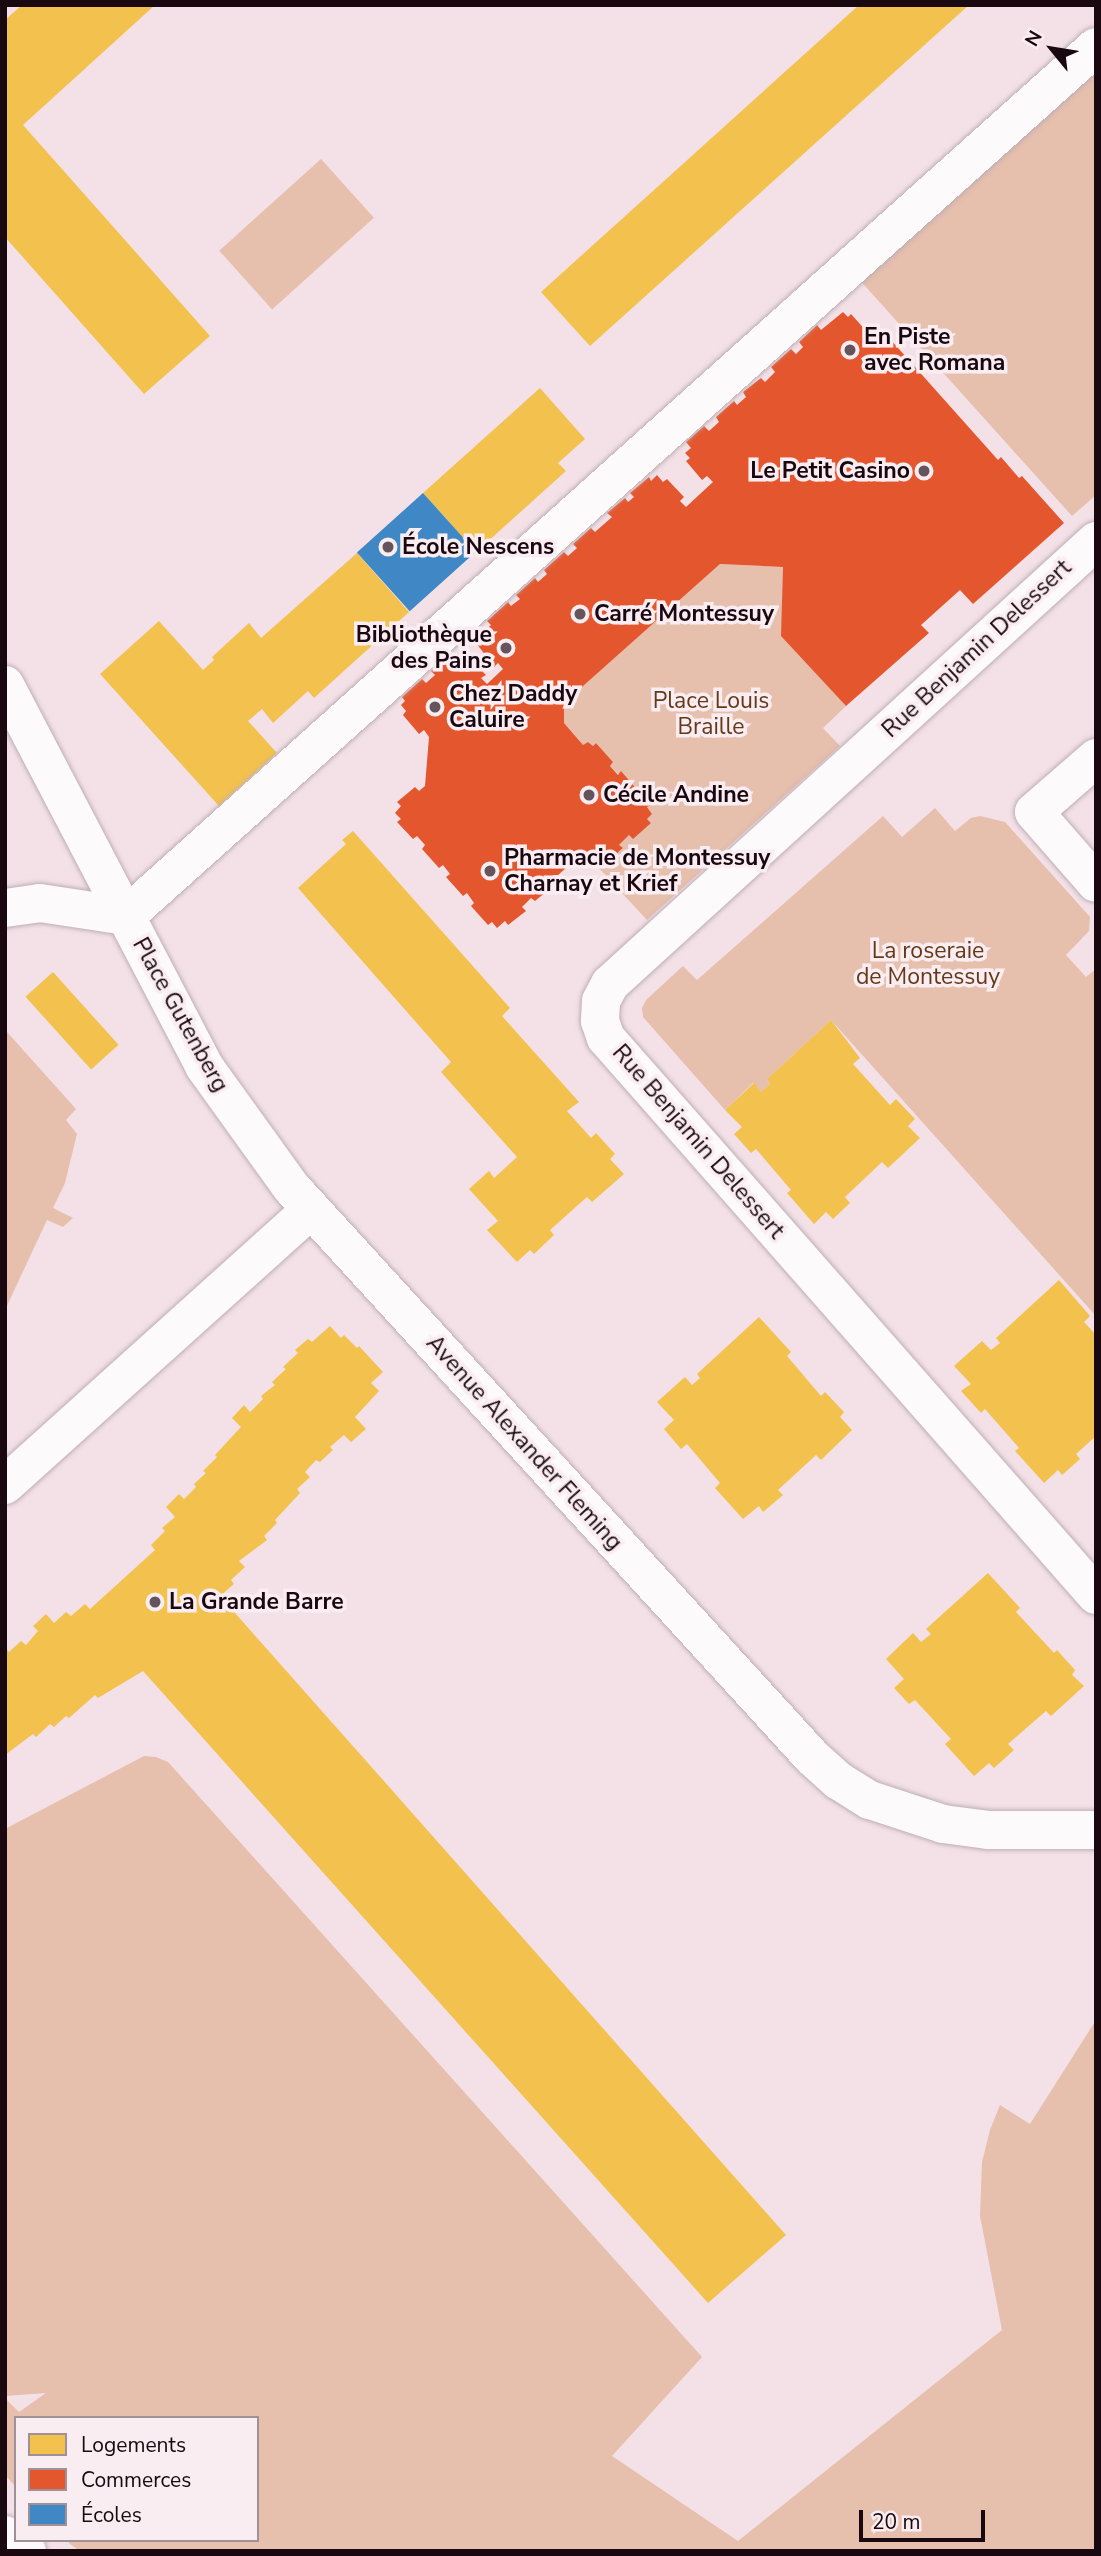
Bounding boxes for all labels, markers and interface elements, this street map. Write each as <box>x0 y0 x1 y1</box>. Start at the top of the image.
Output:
north arrow <box>1017 14 1087 84</box>
text: N <box>1019 26 1049 51</box>
place label: En Piste avec Romana <box>864 323 1005 377</box>
marker: En Piste avec Romana <box>842 342 858 358</box>
place label: Le Petit Casino <box>750 457 910 485</box>
marker: Le Petit Casino <box>916 463 932 479</box>
place label: École Nescens <box>402 533 554 561</box>
marker: École Nescens <box>380 539 396 555</box>
street label: Rue Benjamin Delessert <box>877 554 1077 744</box>
place label: Carré Montessuy <box>594 600 774 628</box>
marker: Carré Montessuy <box>572 606 588 622</box>
place label: Bibliothèque des Pains <box>356 621 492 675</box>
marker: Bibliothèque des Pains <box>498 640 514 656</box>
place label: Chez Daddy Caluire <box>449 680 577 734</box>
park label: Place Louis Braille <box>653 687 769 741</box>
marker: Chez Daddy Caluire <box>427 699 443 715</box>
place label: Cécile Andine <box>603 781 749 809</box>
marker: Cécile Andine <box>581 787 597 803</box>
place label: Pharmacie de Montessuy Charnay et Krief <box>504 844 770 898</box>
marker: Pharmacie de Montessuy Charnay et Krief <box>482 863 498 879</box>
street label: Place Gutenberg <box>126 933 234 1097</box>
park label: La roseraie de Montessuy <box>856 937 1000 991</box>
street label: Rue Benjamin Delessert <box>606 1039 790 1245</box>
street label: Avenue Alexander Fleming <box>420 1330 628 1556</box>
place label: La Grande Barre <box>169 1588 344 1616</box>
marker: La Grande Barre <box>147 1594 163 1610</box>
legend <box>14 2416 259 2542</box>
text: Logements <box>81 2431 186 2459</box>
text: Commerces <box>81 2466 191 2494</box>
scale bar <box>863 2496 989 2540</box>
text: Écoles <box>81 2501 142 2529</box>
text: 20 m <box>872 2508 921 2536</box>

